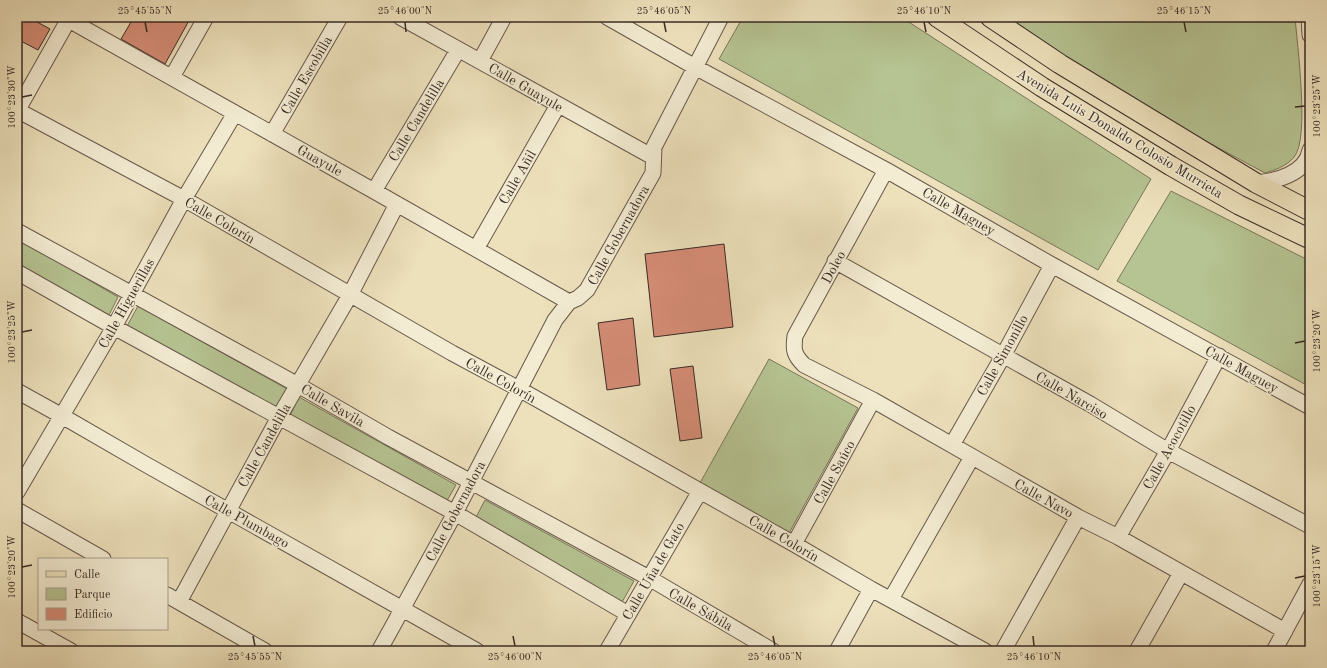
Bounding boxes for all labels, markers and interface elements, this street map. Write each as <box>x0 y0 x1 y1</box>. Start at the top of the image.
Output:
text: 25°45'55"N <box>118 6 173 16</box>
text: 25°46'00"N <box>378 6 433 16</box>
text: 25°46'05"N <box>637 6 692 16</box>
text: 25°46'10"N <box>897 6 952 16</box>
text: 25°46'15"N <box>1157 6 1212 16</box>
street label: Calle Escobilla <box>279 34 335 117</box>
street label: Calle Guayule <box>486 61 565 115</box>
text: 100°23'30"W <box>7 65 17 129</box>
street label: Avenida Luis Donaldo Colosio Murrieta <box>1014 67 1225 201</box>
text: 100°23'25"W <box>1312 74 1322 138</box>
street label: Calle Candelilla <box>387 77 447 164</box>
street label: Guayule <box>295 143 345 179</box>
street label: Calle Añil <box>497 148 539 207</box>
street label: Calle Gobernadora <box>586 183 652 288</box>
street label: Calle Maguey <box>920 185 998 239</box>
street label: Calle Colorín <box>182 195 257 247</box>
street label: Doleo <box>819 249 848 286</box>
street label: Calle Higuerillas <box>96 256 157 351</box>
text: 100°23'25"W <box>7 300 17 364</box>
text: 100°23'20"W <box>1312 309 1322 373</box>
street label: Calle Simonillo <box>975 312 1031 398</box>
street label: Calle Maguey <box>1202 344 1281 396</box>
street label: Calle Colorín <box>463 356 539 406</box>
street label: Calle Narciso <box>1033 370 1110 422</box>
street label: Calle Savila <box>298 382 367 430</box>
street label: Calle Candelilla <box>236 401 294 490</box>
street label: Calle Acocotillo <box>1141 403 1199 492</box>
street label: Calle Saúco <box>812 438 858 507</box>
street label: Calle Gobernadora <box>423 459 488 564</box>
street label: Calle Navo <box>1012 477 1075 521</box>
street label: Calle Plumbago <box>202 493 291 551</box>
street label: Calle Colorín <box>746 513 821 565</box>
street label: Calle Uña de Gato <box>620 520 687 623</box>
text: 100°23'20"W <box>7 535 17 599</box>
text: 100°23'15"W <box>1312 544 1322 608</box>
legend <box>38 558 168 630</box>
text: Calle <box>74 569 100 581</box>
street label: Calle Sábila <box>666 586 735 634</box>
text: Parque <box>74 589 111 601</box>
text: Edificio <box>74 609 113 621</box>
text: 25°45'55"N <box>228 652 283 662</box>
text: 25°46'00"N <box>488 652 543 662</box>
text: 25°46'05"N <box>748 652 803 662</box>
text: 25°46'10"N <box>1007 652 1062 662</box>

